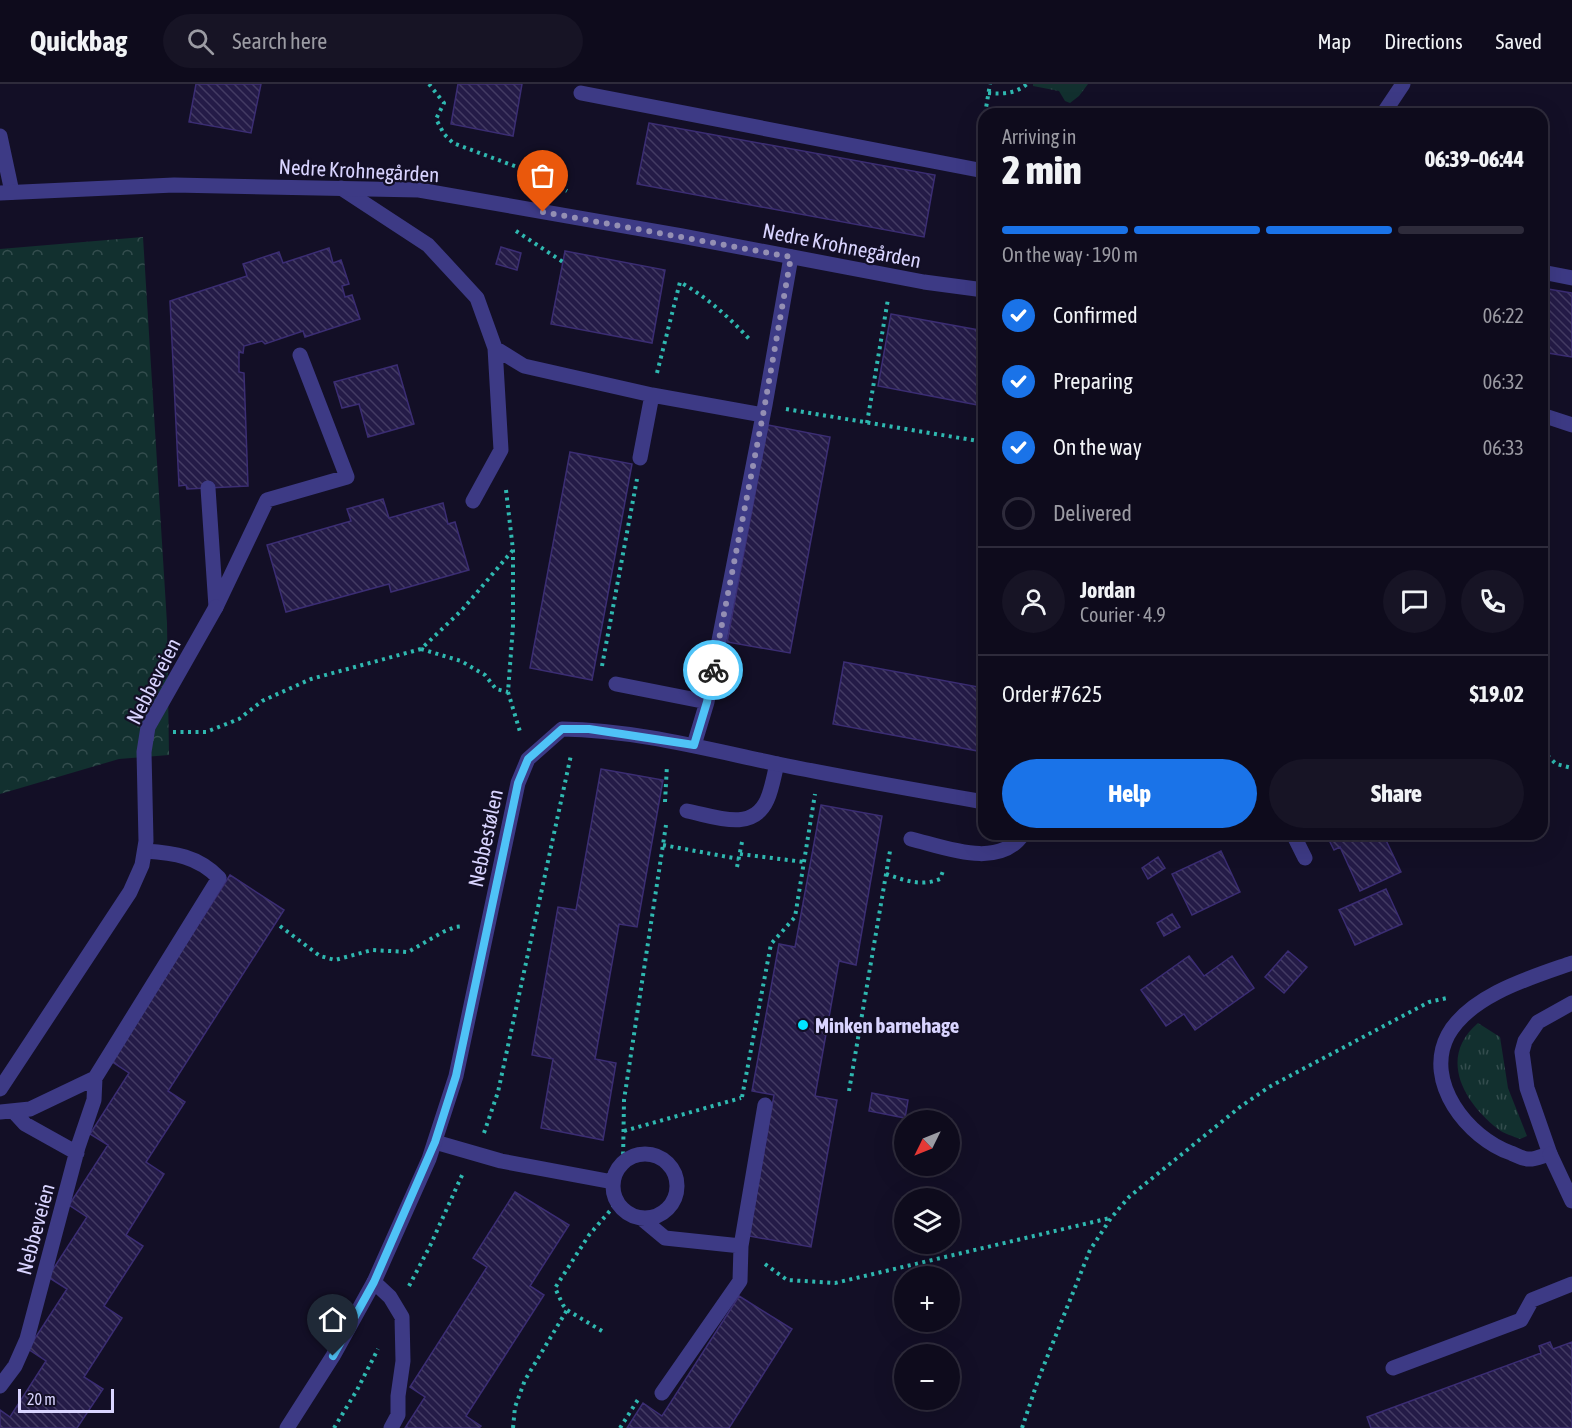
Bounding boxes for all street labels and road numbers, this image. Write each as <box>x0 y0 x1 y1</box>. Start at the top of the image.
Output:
street label: Nedre Krohnegården <box>278 154 440 186</box>
street label: Nedre Krohnegården <box>761 218 923 272</box>
street label: Nebbeveien <box>121 634 185 728</box>
street label: Nebbestølen <box>463 787 507 889</box>
street label: Nebbeveien <box>11 1181 59 1277</box>

